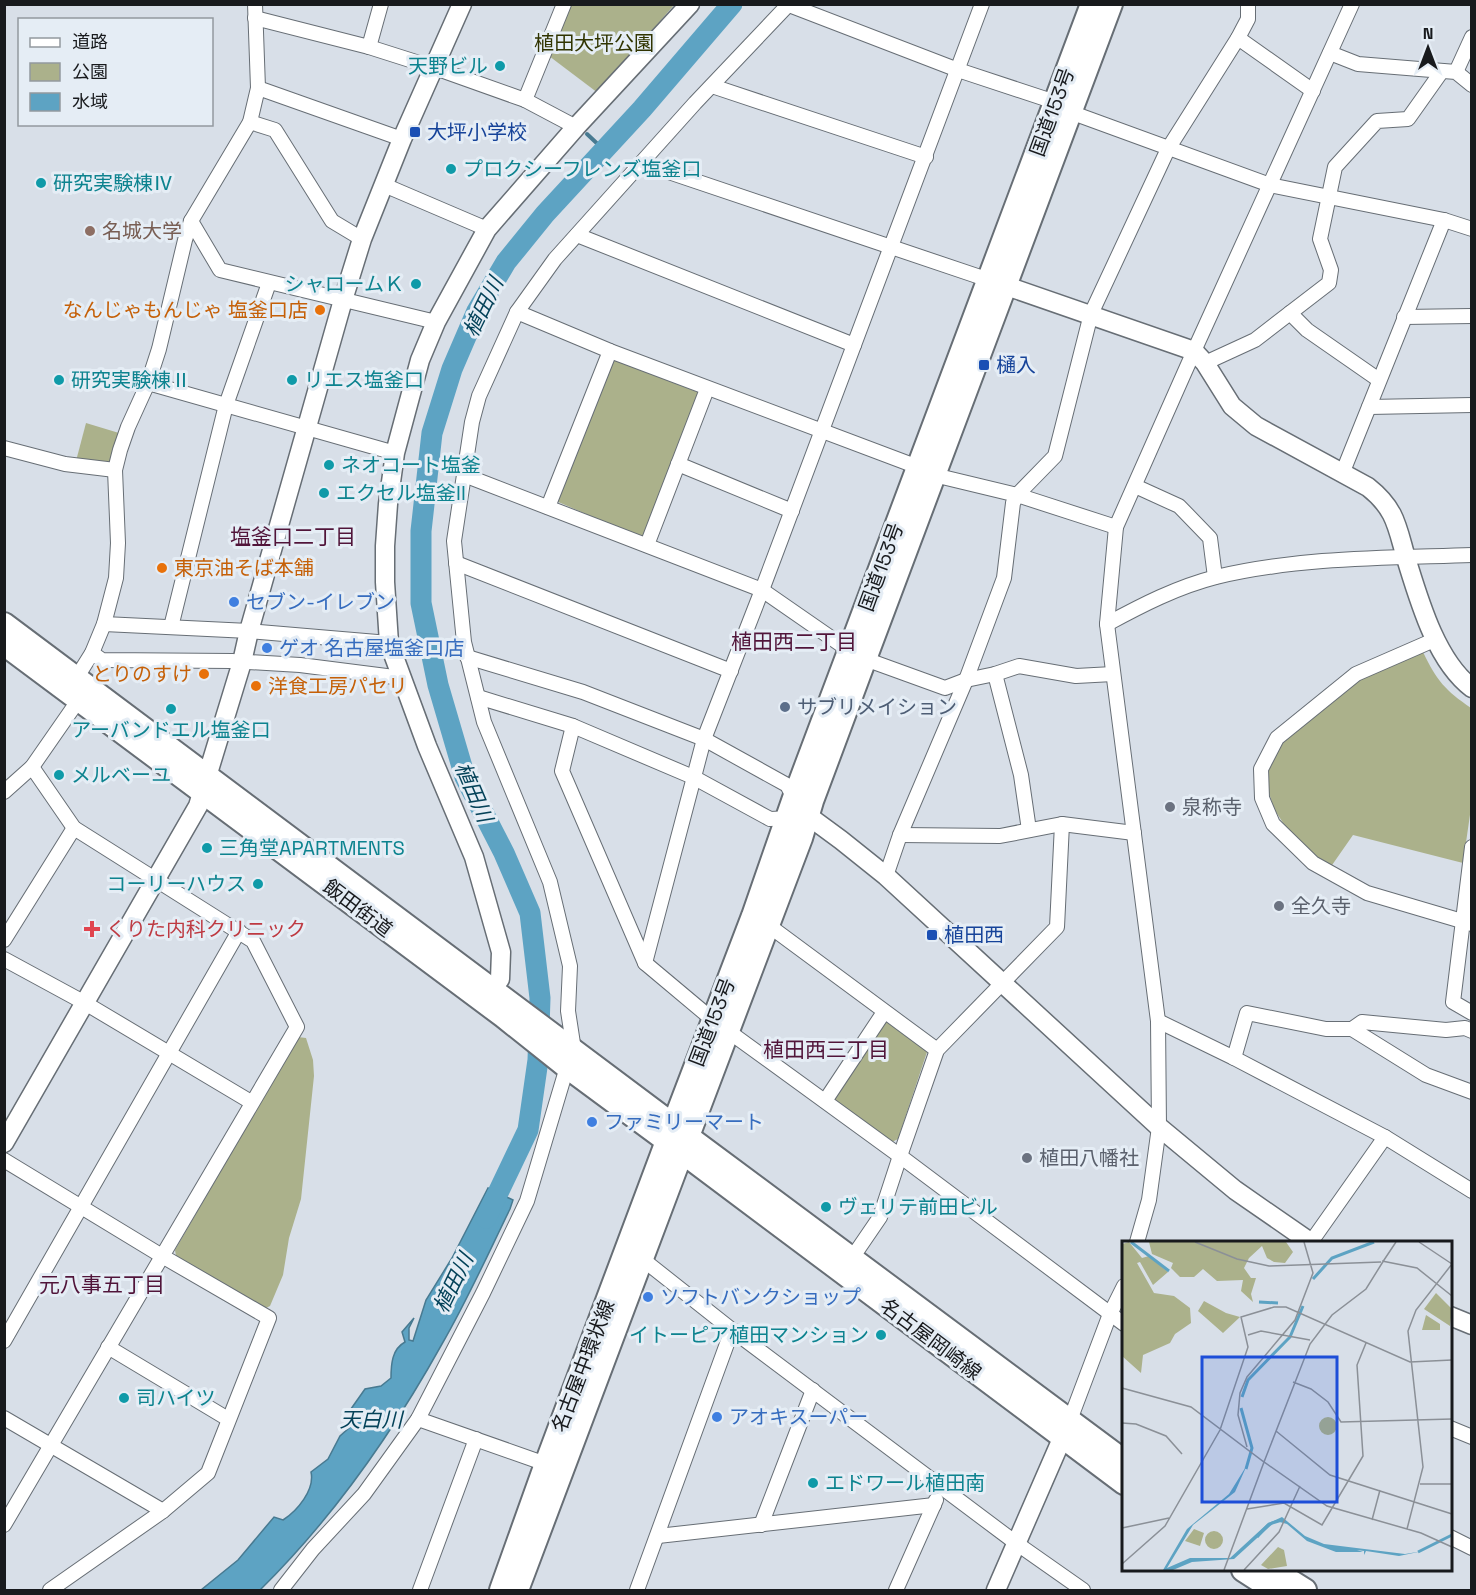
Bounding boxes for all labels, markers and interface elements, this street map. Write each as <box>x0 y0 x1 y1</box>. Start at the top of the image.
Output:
legend <box>18 18 213 126</box>
north arrow <box>1398 18 1458 78</box>
text: N <box>1423 23 1433 44</box>
text: 道路 <box>72 30 108 53</box>
park label: 植田大坪公園 <box>534 30 654 56</box>
place label: 天野ビル <box>408 53 488 79</box>
marker: 天野ビル <box>493 59 507 73</box>
text: 公園 <box>72 60 108 83</box>
street label: 国道153号 <box>1024 64 1080 160</box>
text: 水域 <box>72 90 108 113</box>
place label: 大坪小学校 <box>427 119 527 145</box>
marker: 大坪小学校 <box>408 125 422 139</box>
place label: プロクシーフレンズ塩釜口 <box>463 156 701 182</box>
marker: プロクシーフレンズ塩釜口 <box>444 162 458 176</box>
place label: 研究実験棟Ⅳ <box>53 170 173 196</box>
marker: 研究実験棟Ⅳ <box>34 176 48 190</box>
place label: 名城大学 <box>102 218 182 244</box>
marker: 名城大学 <box>83 224 97 238</box>
place label: シャロームＫ <box>285 271 404 297</box>
water label: 植田川 <box>457 271 510 341</box>
marker: シャロームＫ <box>409 277 423 291</box>
place label: なんじゃもんじゃ 塩釜口店 <box>63 297 308 323</box>
marker: なんじゃもんじゃ 塩釜口店 <box>313 303 327 317</box>
place label: 樋入 <box>996 352 1036 378</box>
marker: 樋入 <box>977 358 991 372</box>
place label: 研究実験棟Ⅱ <box>71 367 191 393</box>
place label: リエス塩釜口 <box>304 367 424 393</box>
marker: 研究実験棟Ⅱ <box>52 373 66 387</box>
marker: リエス塩釜口 <box>285 373 299 387</box>
place label: ネオコート塩釜 <box>341 452 481 478</box>
marker: ネオコート塩釜 <box>322 458 336 472</box>
place label: エクセル塩釜II <box>336 480 466 506</box>
marker: エクセル塩釜II <box>317 486 331 500</box>
street label: 国道153号 <box>853 519 909 615</box>
district label: 塩釜口二丁目 <box>230 523 356 550</box>
place label: 東京油そば本舗 <box>174 555 314 581</box>
marker: 東京油そば本舗 <box>155 561 169 575</box>
place label: セブン-イレブン <box>246 589 395 615</box>
marker: セブン-イレブン <box>227 595 241 609</box>
district label: 植田西二丁目 <box>731 628 857 655</box>
place label: ゲオ 名古屋塩釜口店 <box>279 635 464 661</box>
marker: ゲオ 名古屋塩釜口店 <box>260 641 274 655</box>
place label: とりのすけ <box>92 661 192 687</box>
marker: とりのすけ <box>197 667 211 681</box>
place label: 洋食工房パセリ <box>268 673 408 699</box>
marker: 洋食工房パセリ <box>249 679 263 693</box>
place label: サブリメイション <box>797 694 957 720</box>
marker: サブリメイション <box>778 700 792 714</box>
marker: アーバンドエル塩釜口 <box>164 702 178 716</box>
place label: アーバンドエル塩釜口 <box>71 717 271 743</box>
water label: 植田川 <box>449 758 500 828</box>
place label: メルベーユ <box>71 762 171 788</box>
marker: メルベーユ <box>52 768 66 782</box>
place label: 泉称寺 <box>1182 794 1242 820</box>
marker: 泉称寺 <box>1163 800 1177 814</box>
place label: 三角堂APARTMENTS <box>219 835 405 861</box>
marker: 三角堂APARTMENTS <box>200 841 214 855</box>
place label: コーリーハウス <box>106 871 246 897</box>
street label: 飯田街道 <box>318 874 398 942</box>
marker: コーリーハウス <box>251 877 265 891</box>
place label: 全久寺 <box>1291 893 1351 919</box>
marker: 全久寺 <box>1272 899 1286 913</box>
place label: くりた内科クリニック <box>106 916 306 942</box>
marker: くりた内科クリニック <box>83 920 101 938</box>
place label: 植田西 <box>944 922 1004 948</box>
marker: 植田西 <box>925 928 939 942</box>
street label: 国道153号 <box>683 974 741 1070</box>
district label: 植田西三丁目 <box>763 1036 889 1063</box>
place label: ファミリーマート <box>604 1109 764 1135</box>
marker: ファミリーマート <box>585 1115 599 1129</box>
place label: 植田八幡社 <box>1039 1145 1139 1171</box>
marker: 植田八幡社 <box>1020 1151 1034 1165</box>
place label: ヴェリテ前田ビル <box>838 1194 998 1220</box>
marker: ヴェリテ前田ビル <box>819 1200 833 1214</box>
inset map <box>1122 1241 1452 1571</box>
water label: 植田川 <box>427 1247 480 1317</box>
district label: 元八事五丁目 <box>39 1271 165 1298</box>
place label: ソフトバンクショップ <box>660 1284 861 1310</box>
marker: ソフトバンクショップ <box>641 1290 655 1304</box>
street label: 名古屋岡崎線 <box>875 1293 987 1385</box>
street label: 名古屋中環状線 <box>546 1296 620 1436</box>
place label: イトーピア植田マンション <box>629 1322 869 1348</box>
marker: イトーピア植田マンション <box>874 1328 888 1342</box>
place label: 司ハイツ <box>136 1385 216 1411</box>
marker: 司ハイツ <box>117 1391 131 1405</box>
place label: アオキスーパー <box>729 1404 868 1430</box>
water label: 天白川 <box>340 1406 404 1433</box>
marker: アオキスーパー <box>710 1410 724 1424</box>
place label: エドワール植田南 <box>825 1470 985 1496</box>
marker: エドワール植田南 <box>806 1476 820 1490</box>

